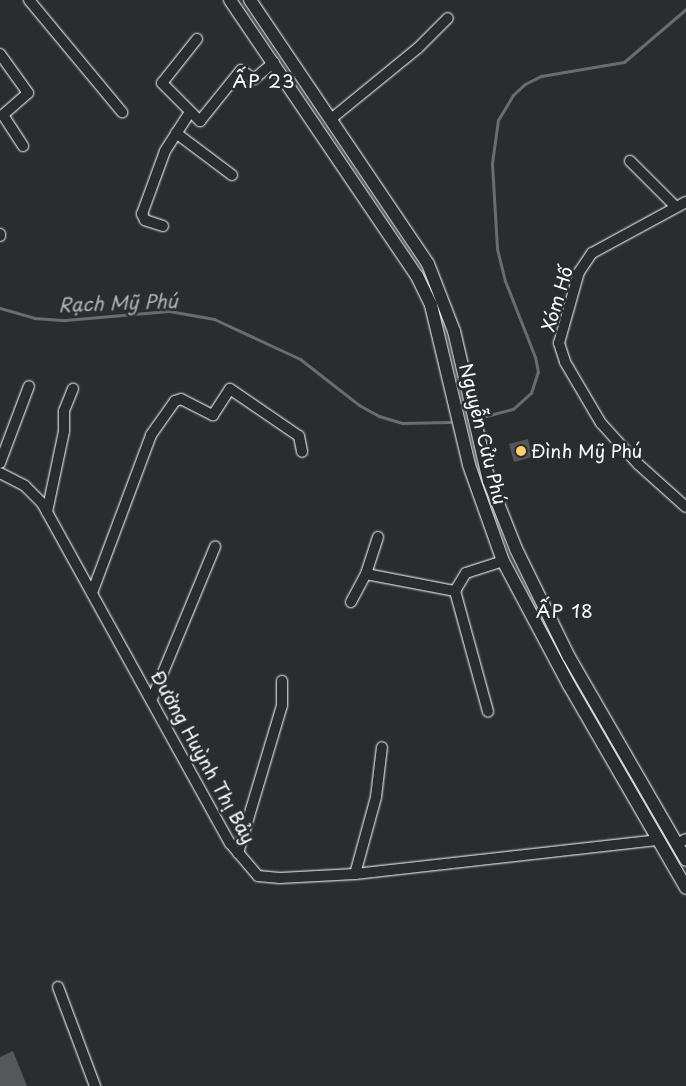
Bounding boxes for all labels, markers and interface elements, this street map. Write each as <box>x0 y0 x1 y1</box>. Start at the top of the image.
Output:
district label: ẤP 23 <box>232 70 296 92</box>
street label: Xóm Hố <box>537 264 577 334</box>
water label: Rạch Mỹ Phú <box>58 290 178 316</box>
street label: Nguyễn Cửu Phú <box>455 361 511 507</box>
place label: Đình Mỹ Phú <box>531 440 643 462</box>
marker: Đình Mỹ Phú <box>515 445 527 457</box>
district label: ẤP 18 <box>535 600 595 622</box>
street label: Đường Huỳnh Thị Bảy <box>147 668 259 846</box>

